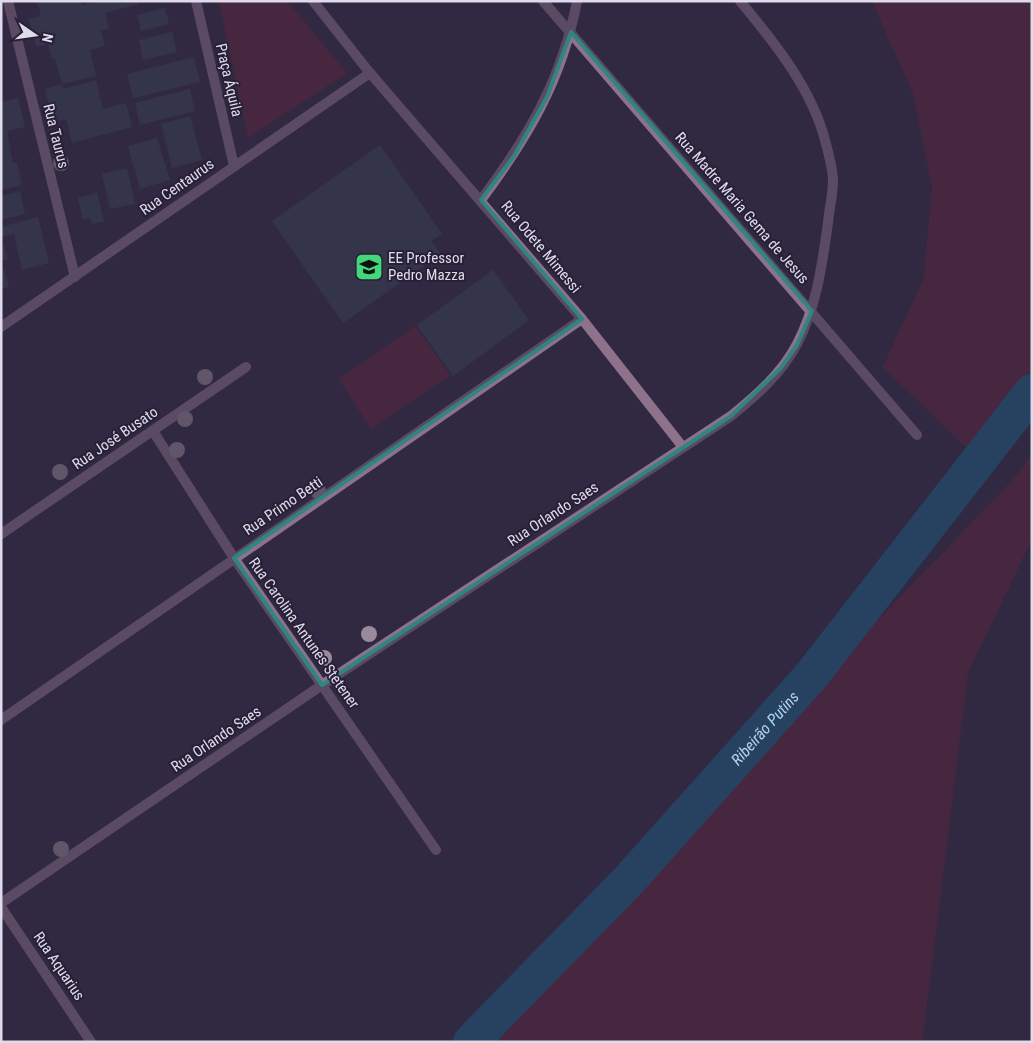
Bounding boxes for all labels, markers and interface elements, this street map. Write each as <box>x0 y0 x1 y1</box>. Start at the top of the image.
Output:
north arrow <box>10 10 60 60</box>
text: N <box>39 32 56 44</box>
street label: Praça Áquila <box>212 42 246 118</box>
street label: Rua Taurus <box>39 102 73 170</box>
street label: Rua Madre Maria Gema de Jesus <box>671 129 813 288</box>
street label: Rua Centaurus <box>137 155 218 219</box>
street label: Rua Odete Mimessi <box>497 197 585 297</box>
place label: EE Professor Pedro Mazza <box>388 249 465 284</box>
school or university icon: EE Professor Pedro Mazza <box>354 252 384 282</box>
street label: Rua José Busato <box>69 403 161 473</box>
street label: Rua Primo Betti <box>240 473 326 539</box>
street label: Rua Orlando Saes <box>504 478 602 550</box>
street label: Rua Carolina Antunes Stetener <box>245 554 363 712</box>
water label: Ribeirão Putins <box>727 687 802 769</box>
street label: Rua Orlando Saes <box>168 702 265 776</box>
street label: Rua Aquarius <box>30 928 89 1004</box>

